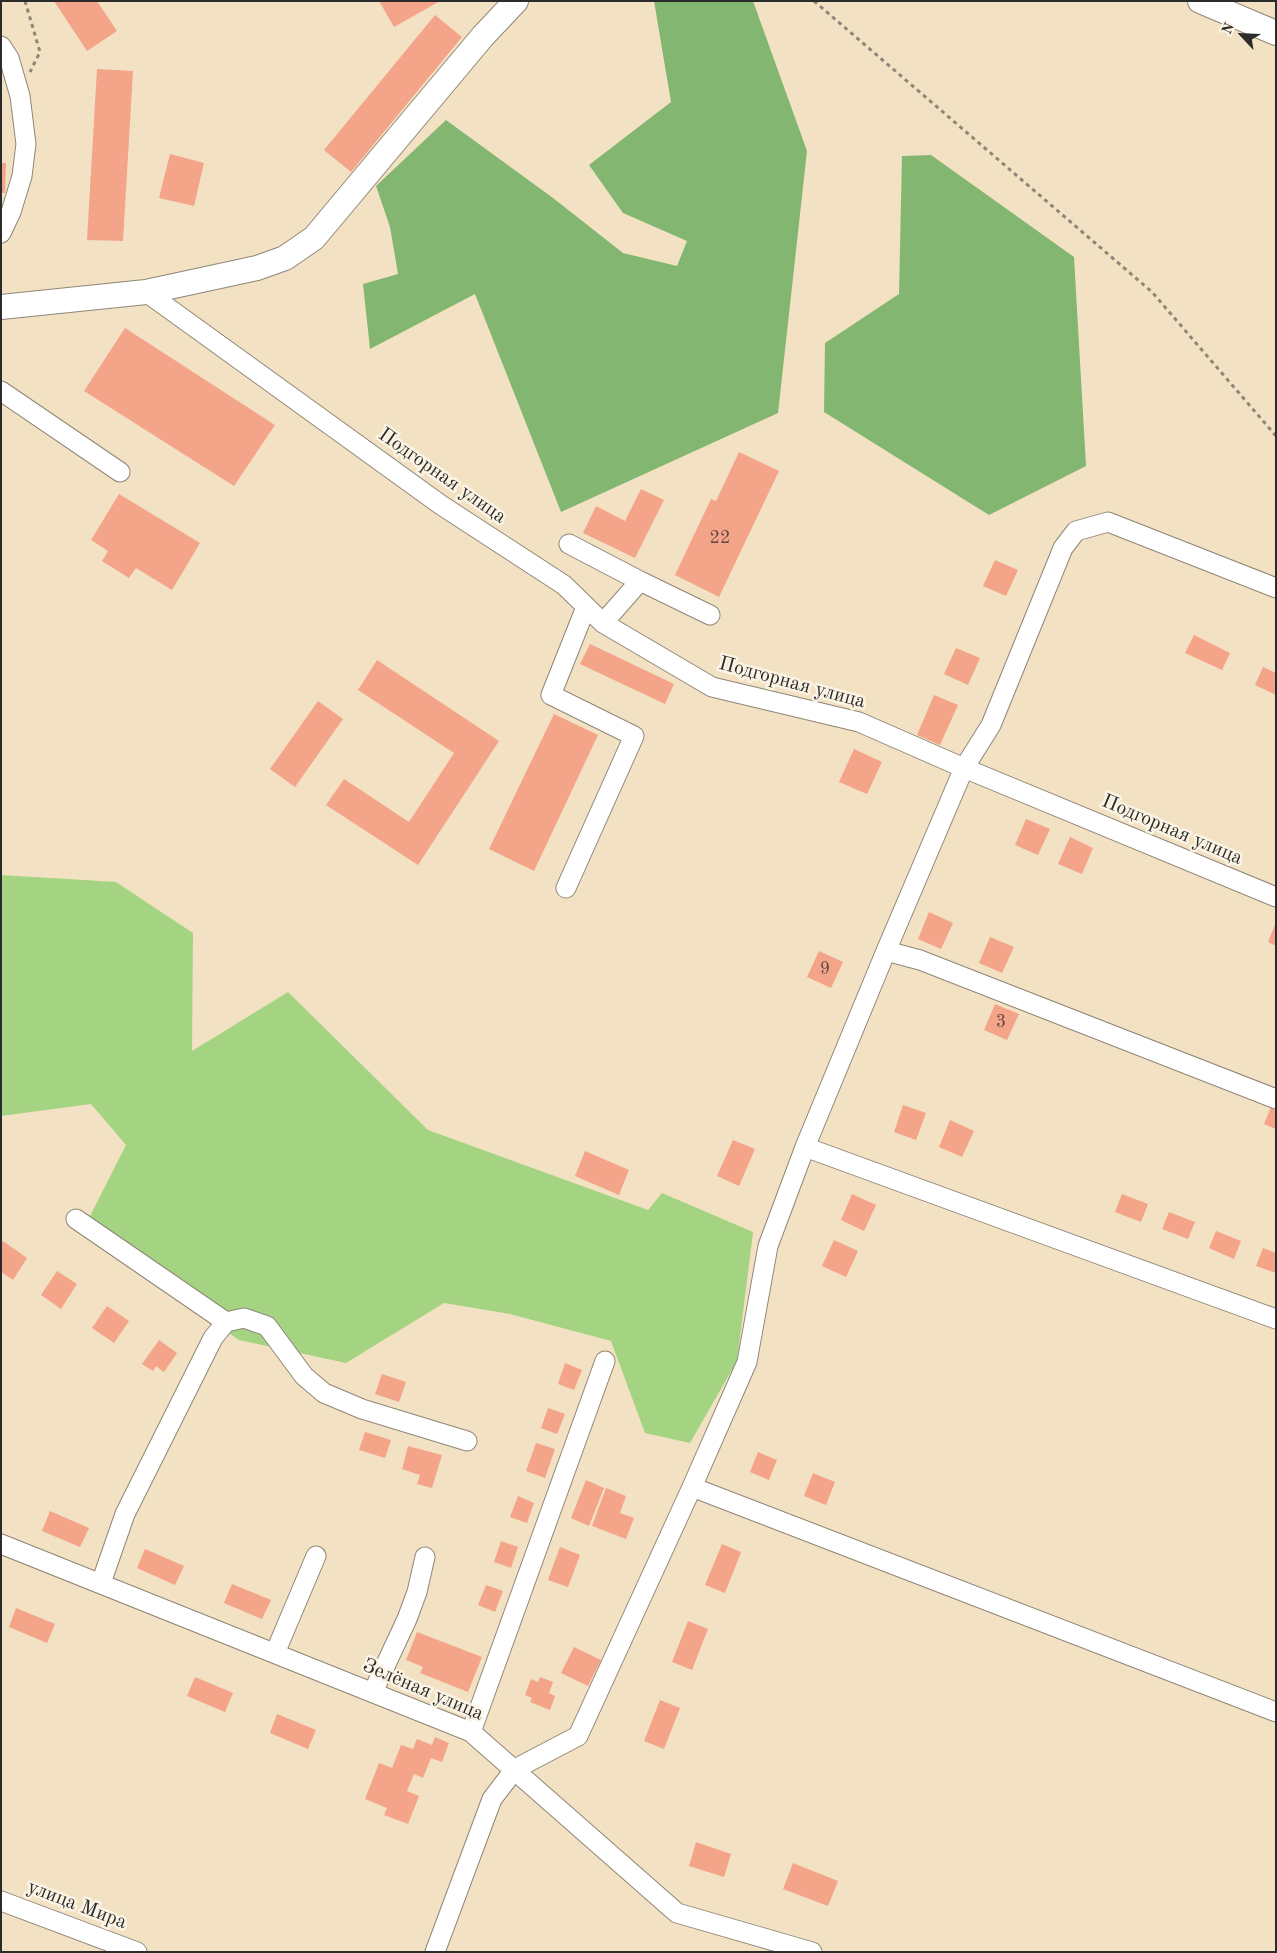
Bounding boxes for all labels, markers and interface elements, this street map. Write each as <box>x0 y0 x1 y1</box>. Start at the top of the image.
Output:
north arrow <box>1217 10 1267 60</box>
text: N <box>1220 21 1237 36</box>
street label: Подгорная улица <box>373 423 511 529</box>
house number: 22 <box>710 527 730 549</box>
street label: Подгорная улица <box>716 652 868 714</box>
street label: Подгорная улица <box>1098 789 1246 871</box>
house number: 9 <box>820 958 830 980</box>
house number: 3 <box>996 1011 1006 1033</box>
street label: Зелёная улица <box>359 1654 487 1726</box>
street label: улица Мирa <box>24 1875 130 1935</box>

